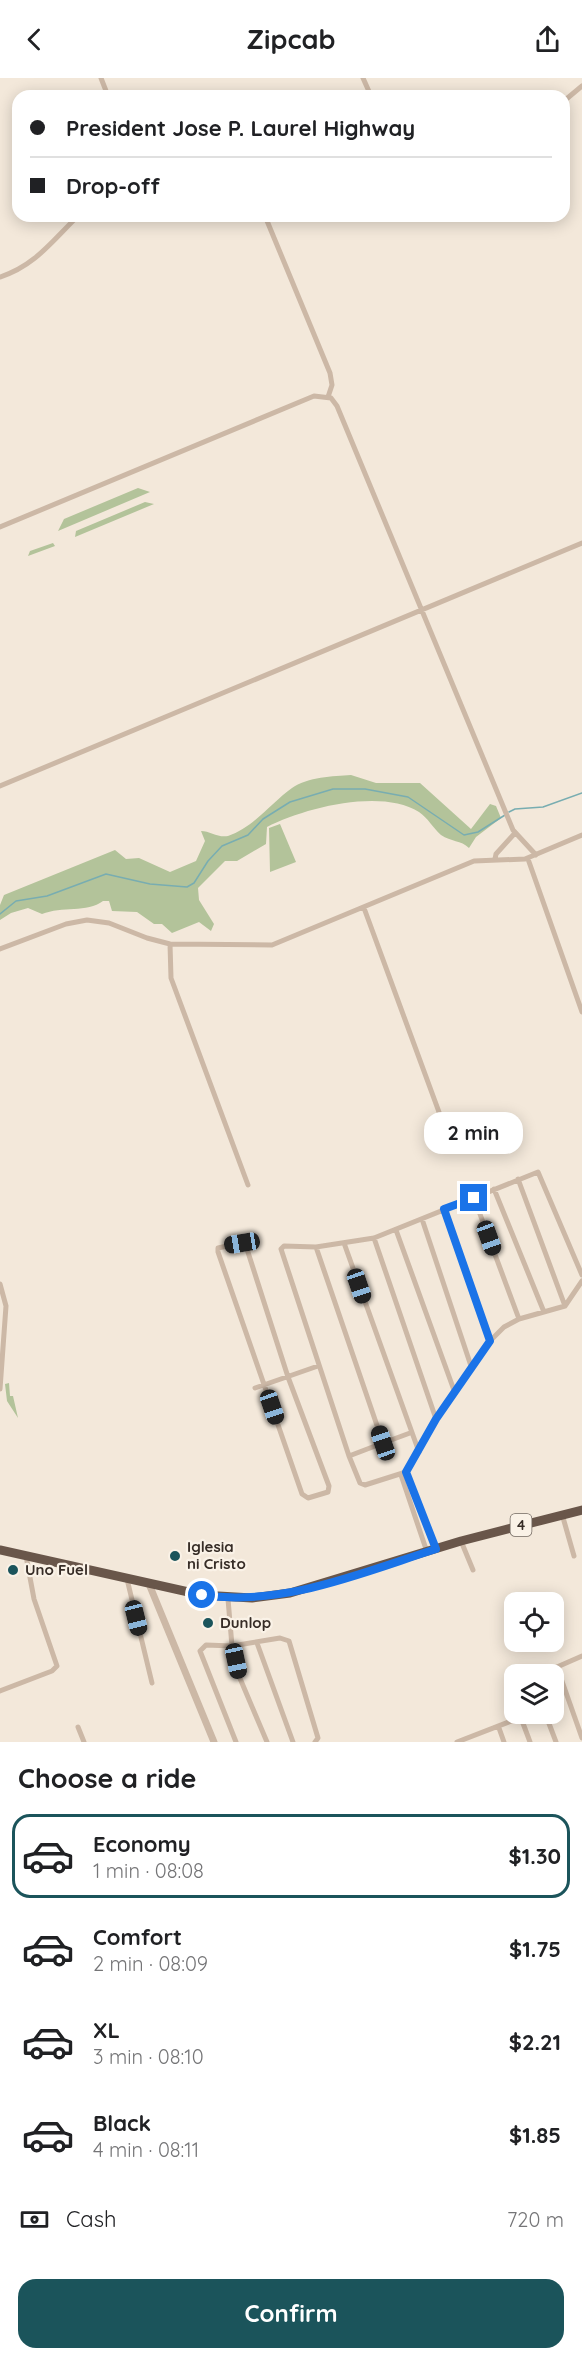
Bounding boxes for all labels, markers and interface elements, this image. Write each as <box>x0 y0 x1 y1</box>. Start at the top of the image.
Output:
text: Zipcab <box>247 22 335 56</box>
icon: back <box>18 23 51 56</box>
icon: share <box>531 23 564 56</box>
text: President Jose P. Laurel Highway <box>66 114 415 142</box>
text: Drop-off <box>66 172 160 200</box>
callout: 2 min <box>424 1111 524 1153</box>
text: 2 min <box>447 1120 500 1145</box>
route end <box>460 1184 487 1211</box>
car <box>474 1218 504 1258</box>
car <box>223 1231 261 1255</box>
car <box>345 1266 373 1306</box>
car <box>258 1387 286 1427</box>
car <box>369 1423 397 1463</box>
road number: 4 <box>510 1514 532 1536</box>
place label: Iglesia ni Cristo <box>187 1537 246 1573</box>
marker: Iglesia ni Cristo <box>168 1549 182 1563</box>
place label: Uno Fuel <box>25 1560 88 1579</box>
marker: Uno Fuel <box>6 1563 20 1577</box>
route start <box>188 1581 215 1608</box>
map controls <box>504 1592 564 1724</box>
button: locate <box>504 1592 564 1652</box>
car <box>123 1598 149 1638</box>
place label: Dunlop <box>220 1613 271 1632</box>
marker: Dunlop <box>201 1616 215 1630</box>
car <box>223 1642 249 1680</box>
button: layers <box>504 1664 564 1724</box>
text: Choose a ride <box>18 1761 196 1795</box>
icon: car <box>21 1829 75 1883</box>
text: Economy <box>93 1830 191 1858</box>
text: $1.30 <box>509 1842 561 1870</box>
text: 1 min · 08:08 <box>93 1858 204 1883</box>
icon: car <box>21 1922 75 1976</box>
text: Comfort <box>93 1923 182 1951</box>
text: $1.75 <box>509 1935 561 1963</box>
text: 2 min · 08:09 <box>93 1951 208 1976</box>
icon: car <box>21 2015 75 2069</box>
text: XL <box>93 2016 120 2044</box>
text: $2.21 <box>509 2028 561 2056</box>
text: 3 min · 08:10 <box>93 2044 204 2069</box>
icon: car <box>21 2108 75 2162</box>
text: Black <box>93 2109 151 2137</box>
text: $1.85 <box>509 2121 561 2149</box>
text: 4 min · 08:11 <box>93 2137 199 2162</box>
icon: cash <box>18 2203 51 2236</box>
text: Cash <box>66 2205 117 2233</box>
text: 720 m <box>507 2207 564 2232</box>
button: Confirm <box>18 2279 564 2348</box>

